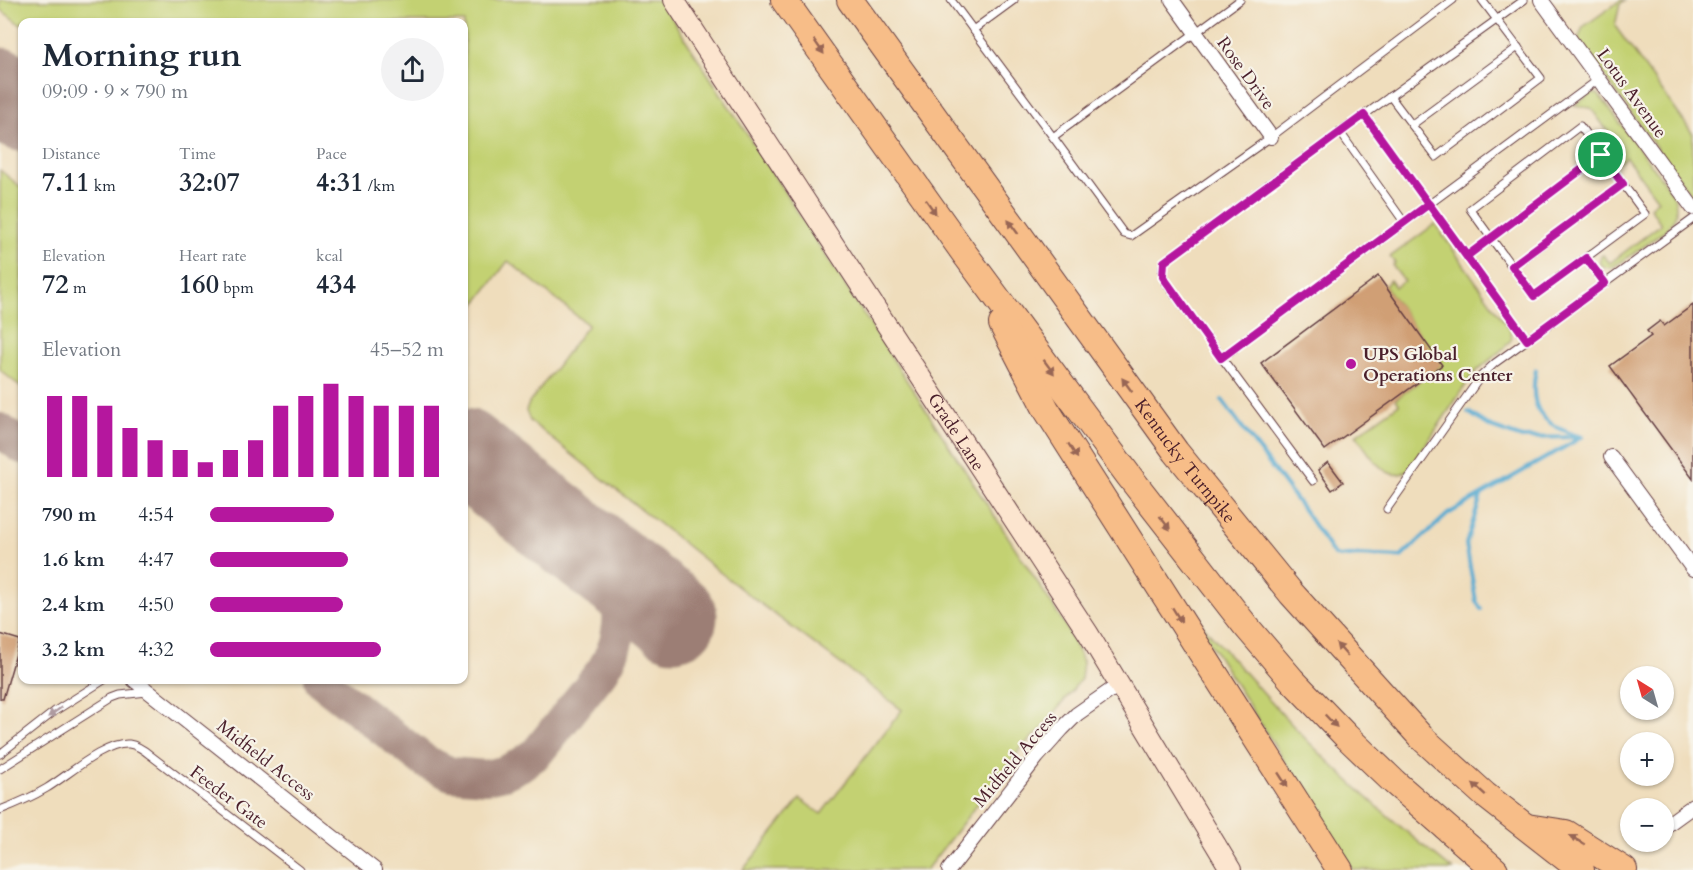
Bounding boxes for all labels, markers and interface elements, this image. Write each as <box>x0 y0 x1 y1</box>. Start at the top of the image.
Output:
street label: Rose Drive <box>1211 32 1281 115</box>
text: Morning run <box>42 33 242 78</box>
button: share <box>381 38 444 101</box>
one-way arrow <box>813 39 825 55</box>
street label: Lotus Avenue <box>1591 43 1673 143</box>
text: 09:09 · 9 × 790 m <box>42 78 188 105</box>
pin <box>1575 129 1626 180</box>
icon: arrive <box>1584 138 1617 171</box>
text: Distance <box>42 143 100 165</box>
text: Time <box>179 143 216 165</box>
text: Pace <box>316 143 347 165</box>
text: 7.11 <box>42 165 90 200</box>
text: 32:07 <box>179 165 240 200</box>
text: 4:31 <box>316 165 364 200</box>
text: km <box>90 175 116 197</box>
text: /km <box>364 175 395 197</box>
one-way arrow <box>925 198 937 214</box>
one-way arrow <box>1007 219 1019 235</box>
text: Elevation <box>42 245 106 267</box>
text: Heart rate <box>179 245 247 267</box>
text: kcal <box>316 245 343 267</box>
text: 72 <box>42 267 69 302</box>
text: 160 <box>179 267 219 302</box>
text: 434 <box>316 267 356 302</box>
text: m <box>69 277 86 299</box>
text: bpm <box>219 277 254 299</box>
text: Elevation <box>42 336 121 363</box>
text: 45–52 m <box>370 336 444 363</box>
place label: UPS Global Operations Center <box>1363 342 1513 388</box>
marker: UPS Global Operations Center <box>1344 357 1358 371</box>
one-way arrow <box>1042 359 1055 375</box>
one-way arrow <box>1121 377 1133 393</box>
street label: Grade Lane <box>921 388 991 476</box>
street label: Kentucky Turnpike <box>1128 394 1241 529</box>
one-way arrow <box>1067 443 1078 459</box>
text: 790 m <box>42 501 97 528</box>
text: 4:54 <box>138 501 174 528</box>
one-way arrow <box>1159 515 1171 531</box>
text: 1.6 km <box>42 546 105 573</box>
text: 4:47 <box>138 546 174 573</box>
text: 2.4 km <box>42 591 105 618</box>
text: 4:50 <box>138 591 174 618</box>
one-way arrow <box>1172 607 1183 624</box>
text: 3.2 km <box>42 636 105 663</box>
text: 4:32 <box>138 636 174 663</box>
one-way arrow <box>1335 643 1349 658</box>
north arrow <box>1620 666 1674 720</box>
map controls <box>1620 666 1674 852</box>
one-way arrow <box>48 705 63 717</box>
street label: Midfield Access <box>968 706 1063 813</box>
one-way arrow <box>1324 713 1338 728</box>
street label: Midfield Access <box>211 714 320 807</box>
button: + <box>1620 732 1674 786</box>
street label: Feeder Gate <box>185 760 273 835</box>
one-way arrow <box>1277 771 1288 788</box>
one-way arrow <box>1472 783 1487 796</box>
button: − <box>1620 798 1674 852</box>
one-way arrow <box>1569 834 1585 845</box>

